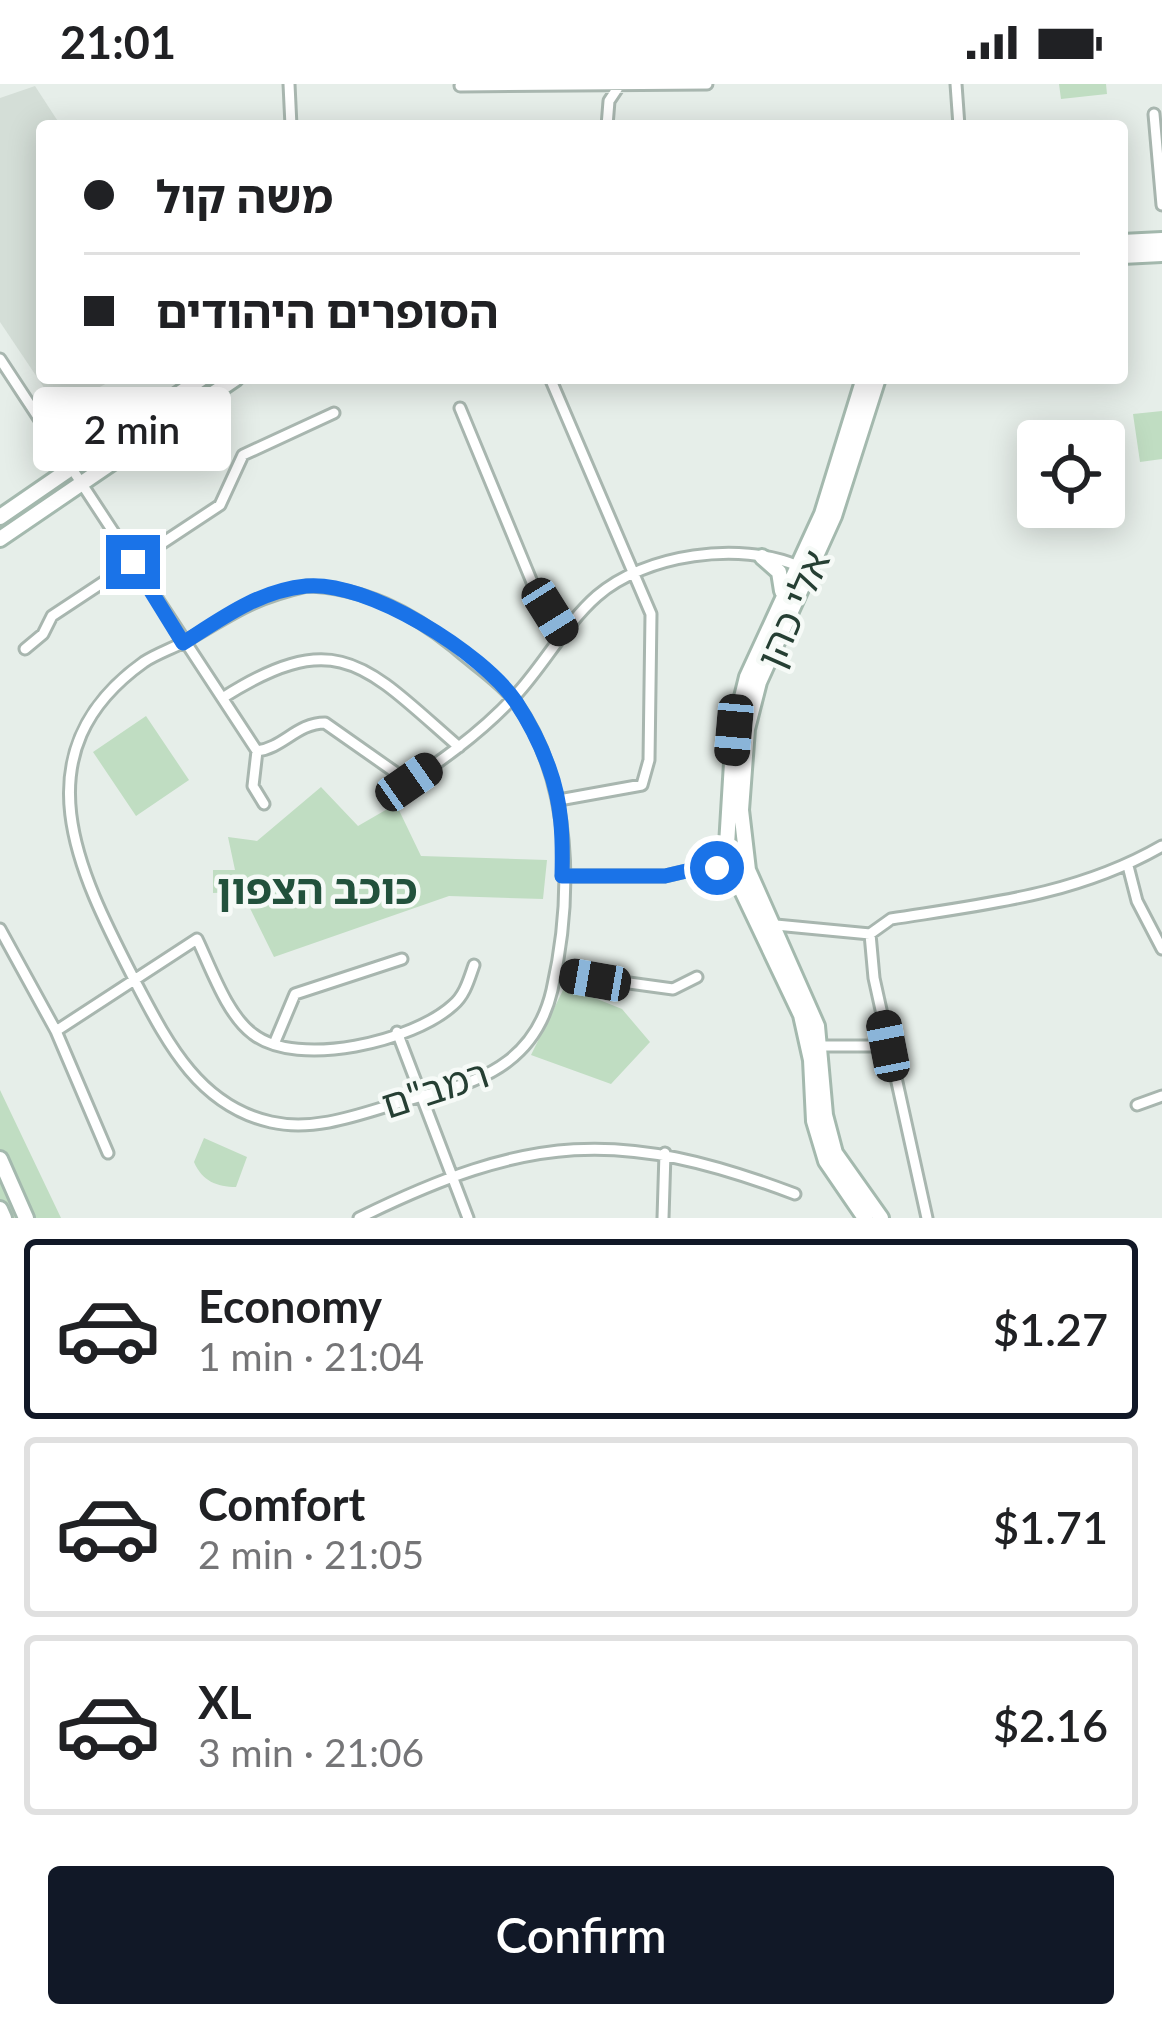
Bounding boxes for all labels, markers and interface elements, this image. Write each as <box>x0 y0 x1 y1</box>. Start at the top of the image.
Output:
text: 21:01 <box>60 15 176 69</box>
text: משה קול <box>156 169 333 223</box>
text: הסופרים היהודים <box>156 284 499 338</box>
callout: 2 min <box>34 388 232 472</box>
text: 2 min <box>84 406 180 452</box>
map controls <box>1017 420 1125 528</box>
button: locate <box>1017 420 1125 528</box>
route end <box>106 535 160 589</box>
street label: אלי כהן <box>746 543 838 674</box>
car <box>516 572 584 652</box>
car <box>713 693 755 767</box>
car <box>369 747 449 817</box>
route start <box>690 841 744 895</box>
district label: כוכב הצפון <box>217 863 417 913</box>
car <box>556 956 634 1004</box>
car <box>863 1007 913 1085</box>
street label: רמב"ם <box>376 1049 494 1127</box>
icon: car <box>54 1275 162 1383</box>
text: Economy <box>198 1279 382 1333</box>
text: $1.27 <box>993 1302 1108 1356</box>
text: 1 min · 21:04 <box>198 1333 424 1379</box>
icon: car <box>54 1473 162 1581</box>
text: Comfort <box>198 1477 365 1531</box>
text: $1.71 <box>993 1500 1108 1554</box>
text: 2 min · 21:05 <box>198 1531 424 1577</box>
icon: car <box>54 1671 162 1779</box>
text: XL <box>198 1675 252 1729</box>
text: $2.16 <box>993 1698 1108 1752</box>
text: 3 min · 21:06 <box>198 1729 424 1775</box>
button: Confirm <box>48 1866 1114 2004</box>

